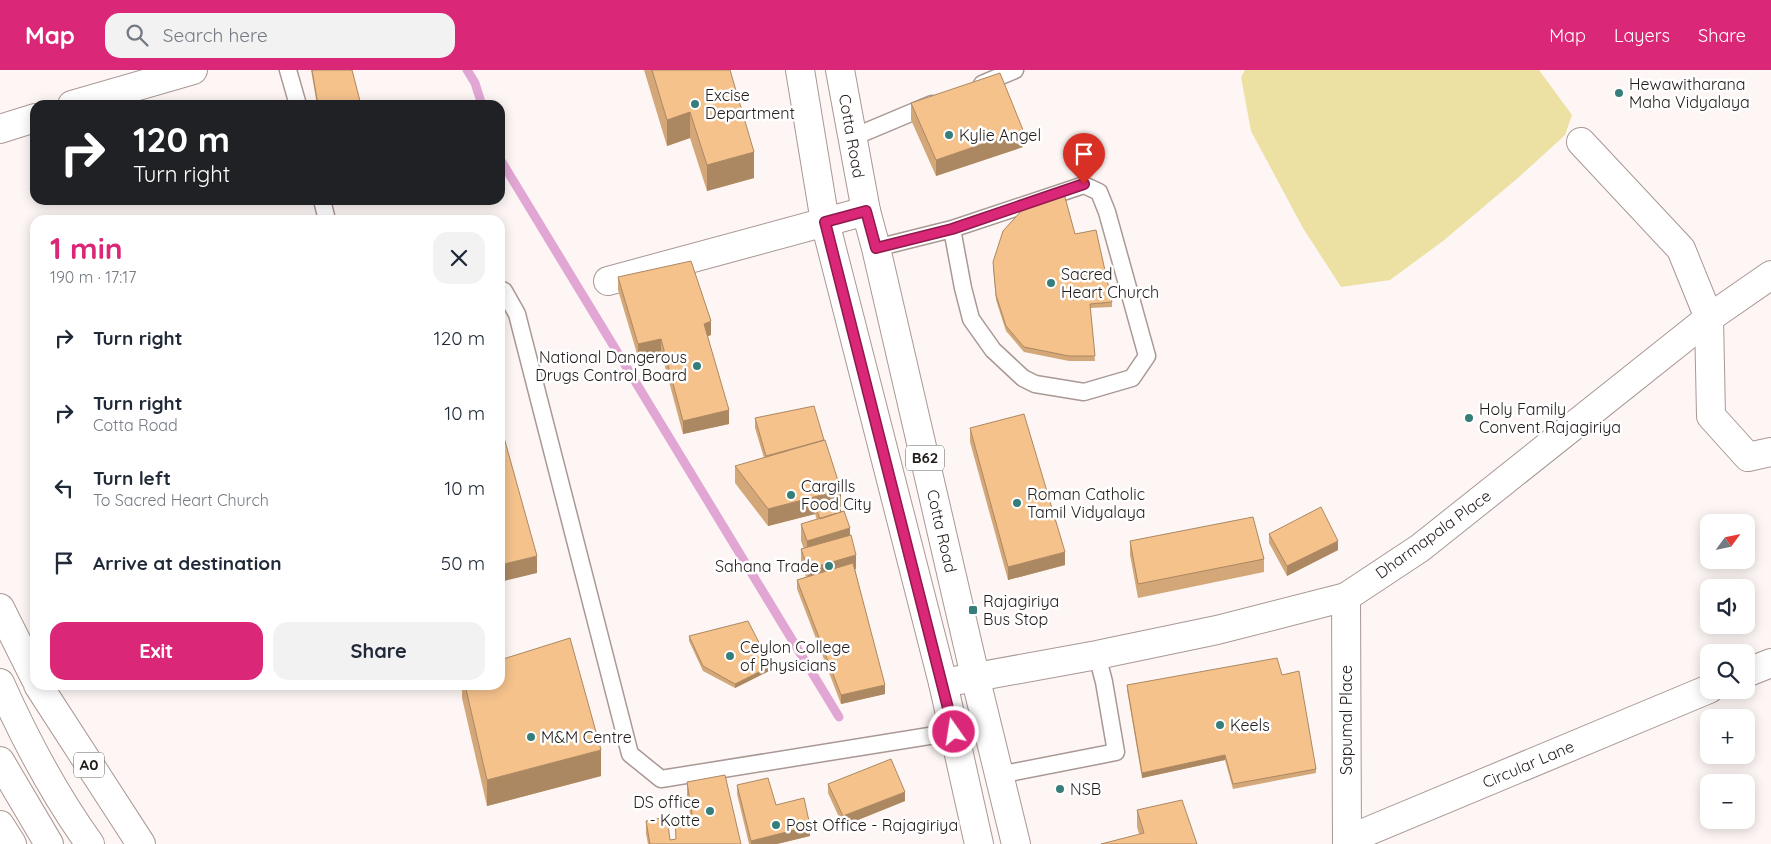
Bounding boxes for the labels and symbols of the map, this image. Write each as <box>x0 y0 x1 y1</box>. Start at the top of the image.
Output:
place label: Hewawitharana Maha Vidyalaya <box>1629 74 1750 112</box>
place label: Excise Department <box>705 85 795 123</box>
marker: Hewawitharana Maha Vidyalaya <box>1613 87 1625 99</box>
street label: Cotta Road <box>835 93 869 179</box>
marker: Excise Department <box>689 98 701 110</box>
place label: Kylie Angel <box>959 125 1041 145</box>
marker: Kylie Angel <box>943 129 955 141</box>
pin <box>1063 133 1105 184</box>
place label: Sacred Heart Church <box>1061 264 1159 302</box>
marker: Sacred Heart Church <box>1045 277 1057 289</box>
place label: National Dangerous Drugs Control Board <box>535 347 687 385</box>
marker: National Dangerous Drugs Control Board <box>691 360 703 372</box>
place label: Holy Family Convent Rajagiriya <box>1479 399 1621 437</box>
marker: Holy Family Convent Rajagiriya <box>1463 412 1475 424</box>
road number: B62 <box>906 446 944 470</box>
place label: Cargills Food City <box>801 476 872 514</box>
place label: Roman Catholic Tamil Vidyalaya <box>1027 484 1146 522</box>
street label: Dharmapala Place <box>1371 485 1495 583</box>
street label: Cotta Road <box>923 487 961 575</box>
marker: Cargills Food City <box>785 489 797 501</box>
marker: Roman Catholic Tamil Vidyalaya <box>1011 497 1023 509</box>
north arrow <box>1700 514 1755 569</box>
place label: Sahana Trade <box>715 556 819 576</box>
marker: Sahana Trade <box>823 560 835 572</box>
place label: Rajagiriya Bus Stop <box>983 591 1059 629</box>
marker: Rajagiriya Bus Stop <box>967 604 979 616</box>
place label: Ceylon College of Physicians <box>740 637 850 675</box>
marker: Ceylon College of Physicians <box>724 650 736 662</box>
street label: Sapumal Place <box>1336 665 1356 775</box>
position arrow <box>927 705 979 757</box>
place label: Keels <box>1230 715 1270 735</box>
marker: Keels <box>1214 719 1226 731</box>
place label: M&M Centre <box>541 727 632 747</box>
marker: M&M Centre <box>525 731 537 743</box>
street label: Circular Lane <box>1479 736 1577 792</box>
road number: A0 <box>74 752 104 778</box>
place label: NSB <box>1070 779 1101 799</box>
marker: NSB <box>1054 783 1066 795</box>
place label: DS office - Kotte <box>633 792 700 830</box>
marker: DS office - Kotte <box>704 805 716 817</box>
place label: Post Office - Rajagiriya <box>786 815 958 835</box>
marker: Post Office - Rajagiriya <box>770 819 782 831</box>

